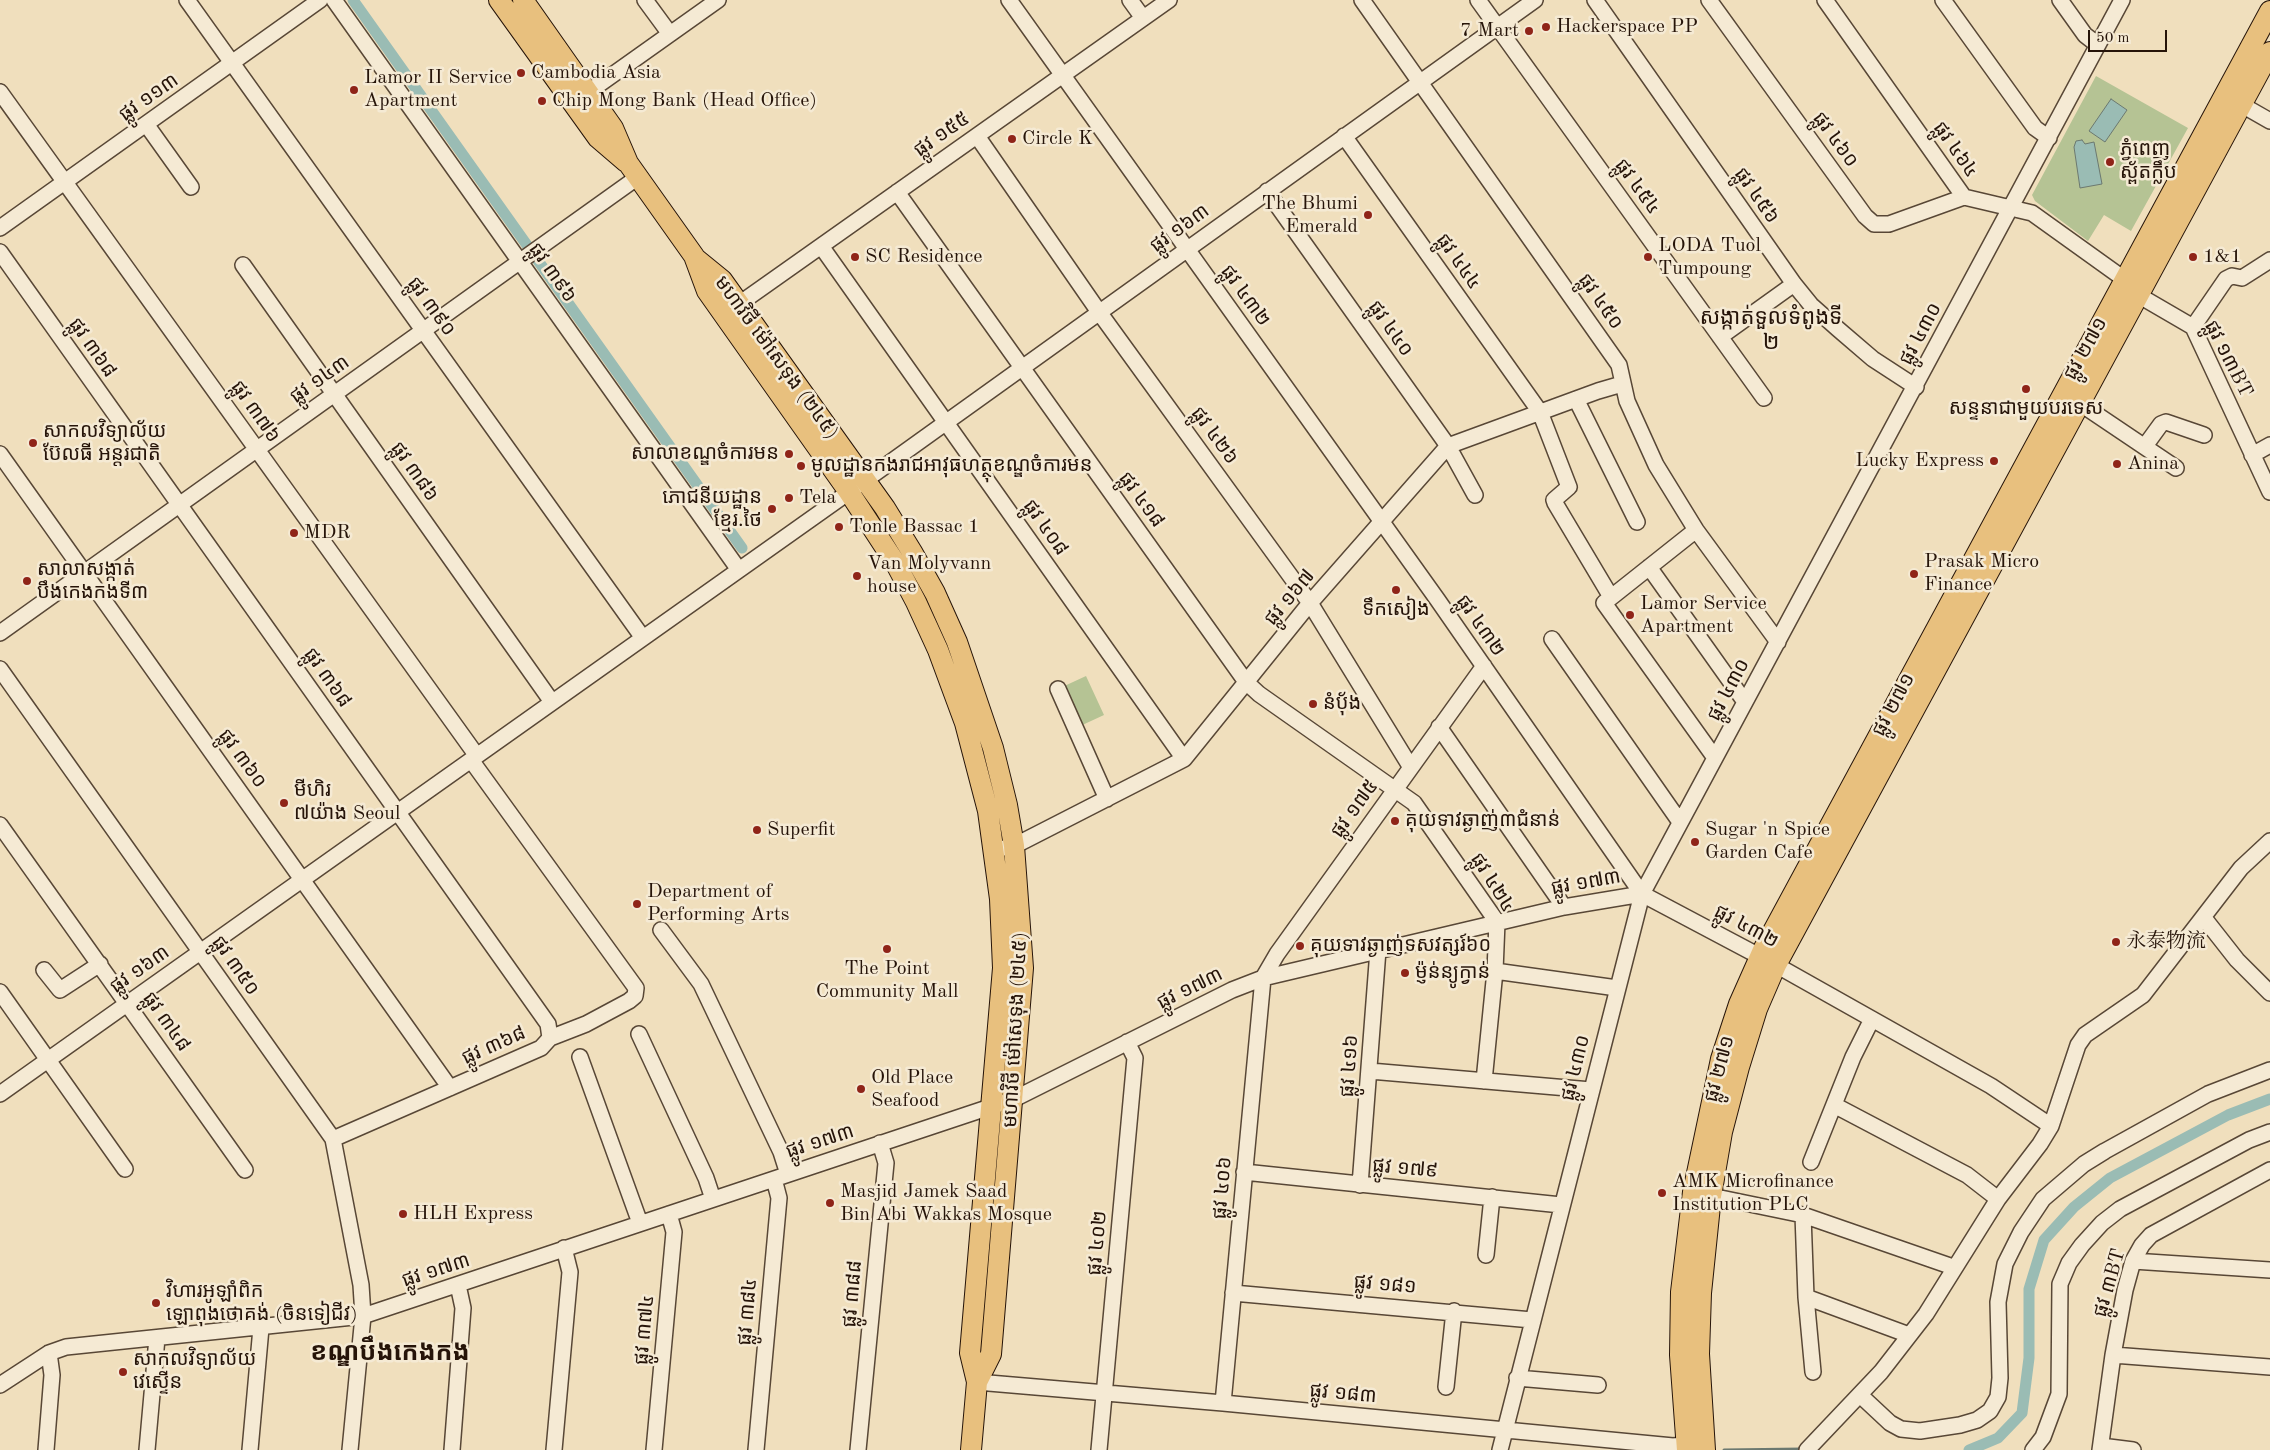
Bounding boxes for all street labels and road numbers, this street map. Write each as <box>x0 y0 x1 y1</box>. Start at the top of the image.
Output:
street label: ផ្លូវ ១១៣ <box>114 69 184 127</box>
street label: ផ្លូវ ១៥៥ <box>909 107 975 163</box>
street label: ផ្លូវ ៤៦០ <box>1807 107 1863 173</box>
street label: ផ្លូវ ៤៦៤ <box>1927 117 1983 183</box>
street label: ផ្លូវ ៤៥៤ <box>1609 154 1665 220</box>
street label: ផ្លូវ ៤៥៦ <box>1728 163 1784 229</box>
street label: ផ្លូវ ១៦៣ <box>1146 199 1214 259</box>
street label: ផ្លូវ ៤៤៤ <box>1430 229 1486 295</box>
street label: ផ្លូវ ៣៩៦ <box>523 238 581 308</box>
street label: ផ្លូវ ៤៣២ <box>1215 261 1275 331</box>
street label: ផ្លូវ ៤៥០ <box>1572 269 1628 335</box>
street label: មហាវិថី ម៉ៅសេទុង (២៤៥) <box>709 272 843 444</box>
street label: ផ្លូវ ៣៩០ <box>401 273 461 341</box>
street label: ផ្លូវ ៤៤០ <box>1362 296 1418 362</box>
street label: ផ្លូវ ៤៣០ <box>1895 299 1947 369</box>
street label: ផ្លូវ ៣៦៨ <box>63 313 121 383</box>
street label: ផ្លូវ ២៧១ <box>2059 313 2113 385</box>
street label: ផ្លូវ ១៣BT <box>2199 317 2257 401</box>
street label: ផ្លូវ ១៤៣ <box>285 351 355 409</box>
street label: ផ្លូវ ៣៧៦ <box>225 376 285 448</box>
street label: ផ្លូវ ៤២៦ <box>1185 403 1243 469</box>
street label: ផ្លូវ ៣៨៦ <box>385 437 443 507</box>
street label: ផ្លូវ ៤១៨ <box>1113 467 1169 533</box>
street label: ផ្លូវ ៤០៨ <box>1017 495 1073 561</box>
street label: ផ្លូវ ១៦៧ <box>1260 565 1320 631</box>
street label: ផ្លូវ ៤៣២ <box>1450 591 1510 661</box>
street label: ផ្លូវ ៣៦៨ <box>298 643 356 713</box>
street label: ផ្លូវ ៤៣០ <box>1703 655 1755 725</box>
street label: ផ្លូវ ២៧១ <box>1867 669 1921 741</box>
street label: ផ្លូវ ៣៦០ <box>212 725 272 793</box>
street label: ផ្លូវ ១៧៥ <box>1326 775 1384 843</box>
street label: ផ្លូវ ៤២៤ <box>1465 849 1519 917</box>
street label: ផ្លូវ ១៧៣ <box>1549 865 1623 901</box>
street label: ផ្លូវ ៤៣២ <box>1710 900 1782 954</box>
street label: ផ្លូវ ៣៥០ <box>206 931 264 1001</box>
street label: មហាវិថី ម៉ៅសេទុង (២៤៥) <box>999 932 1033 1128</box>
street label: ផ្លូវ ១៦៣ <box>105 941 175 999</box>
street label: ផ្លូវ ១៧៣ <box>1153 963 1227 1015</box>
street label: ផ្លូវ ៣៤៨ <box>137 987 195 1057</box>
street label: ផ្លូវ ៣៦៨ <box>458 1021 530 1071</box>
street label: ផ្លូវ ៤៣០ <box>1556 1032 1596 1104</box>
street label: ផ្លូវ ២៧១ <box>1700 1033 1740 1105</box>
street label: ផ្លូវ ៤១៦ <box>1336 1034 1364 1098</box>
street label: ផ្លូវ ១៧៣ <box>783 1120 857 1164</box>
street label: ផ្លូវ ១៧៩ <box>1371 1154 1439 1184</box>
street label: ផ្លូវ ៤០៦ <box>1208 1156 1238 1220</box>
street label: ផ្លូវ ៤០២ <box>1083 1209 1113 1277</box>
street label: ផ្លូវ ៣BT <box>2089 1246 2131 1320</box>
street label: ផ្លូវ ១៧៣ <box>399 1249 473 1293</box>
street label: ផ្លូវ ៣៨៨ <box>838 1259 868 1329</box>
street label: ផ្លូវ ១៨១ <box>1353 1270 1417 1300</box>
street label: ផ្លូវ ៣៨៤ <box>733 1277 763 1347</box>
street label: ផ្លូវ ៣៧៤ <box>630 1294 660 1366</box>
street label: ផ្លូវ ១៨៣ <box>1308 1379 1378 1409</box>

